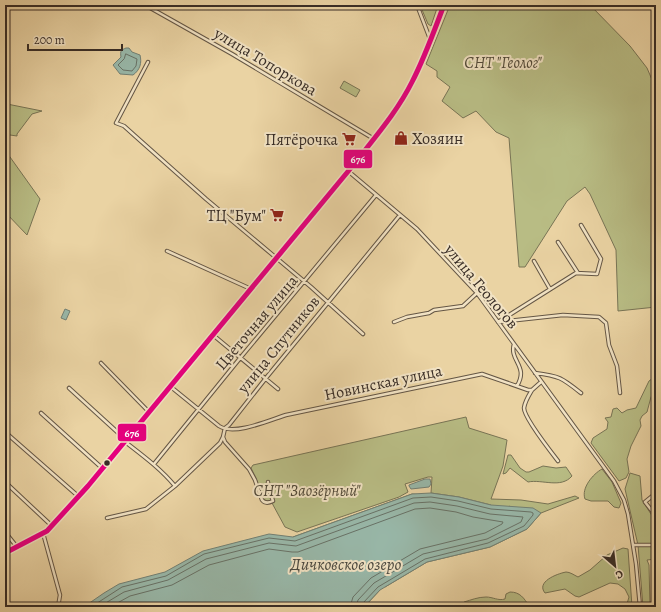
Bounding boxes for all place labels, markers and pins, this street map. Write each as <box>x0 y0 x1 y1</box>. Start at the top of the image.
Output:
place label: Хозяин <box>412 128 463 150</box>
place label: Пятёрочка <box>265 129 339 151</box>
shop icon: Хозяин <box>393 130 409 146</box>
supermarket icon: Пятёрочка <box>341 131 357 147</box>
place label: ТЦ "Бум" <box>207 205 266 227</box>
supermarket icon: ТЦ "Бум" <box>269 207 285 223</box>
unlabelled marker <box>102 458 112 468</box>

